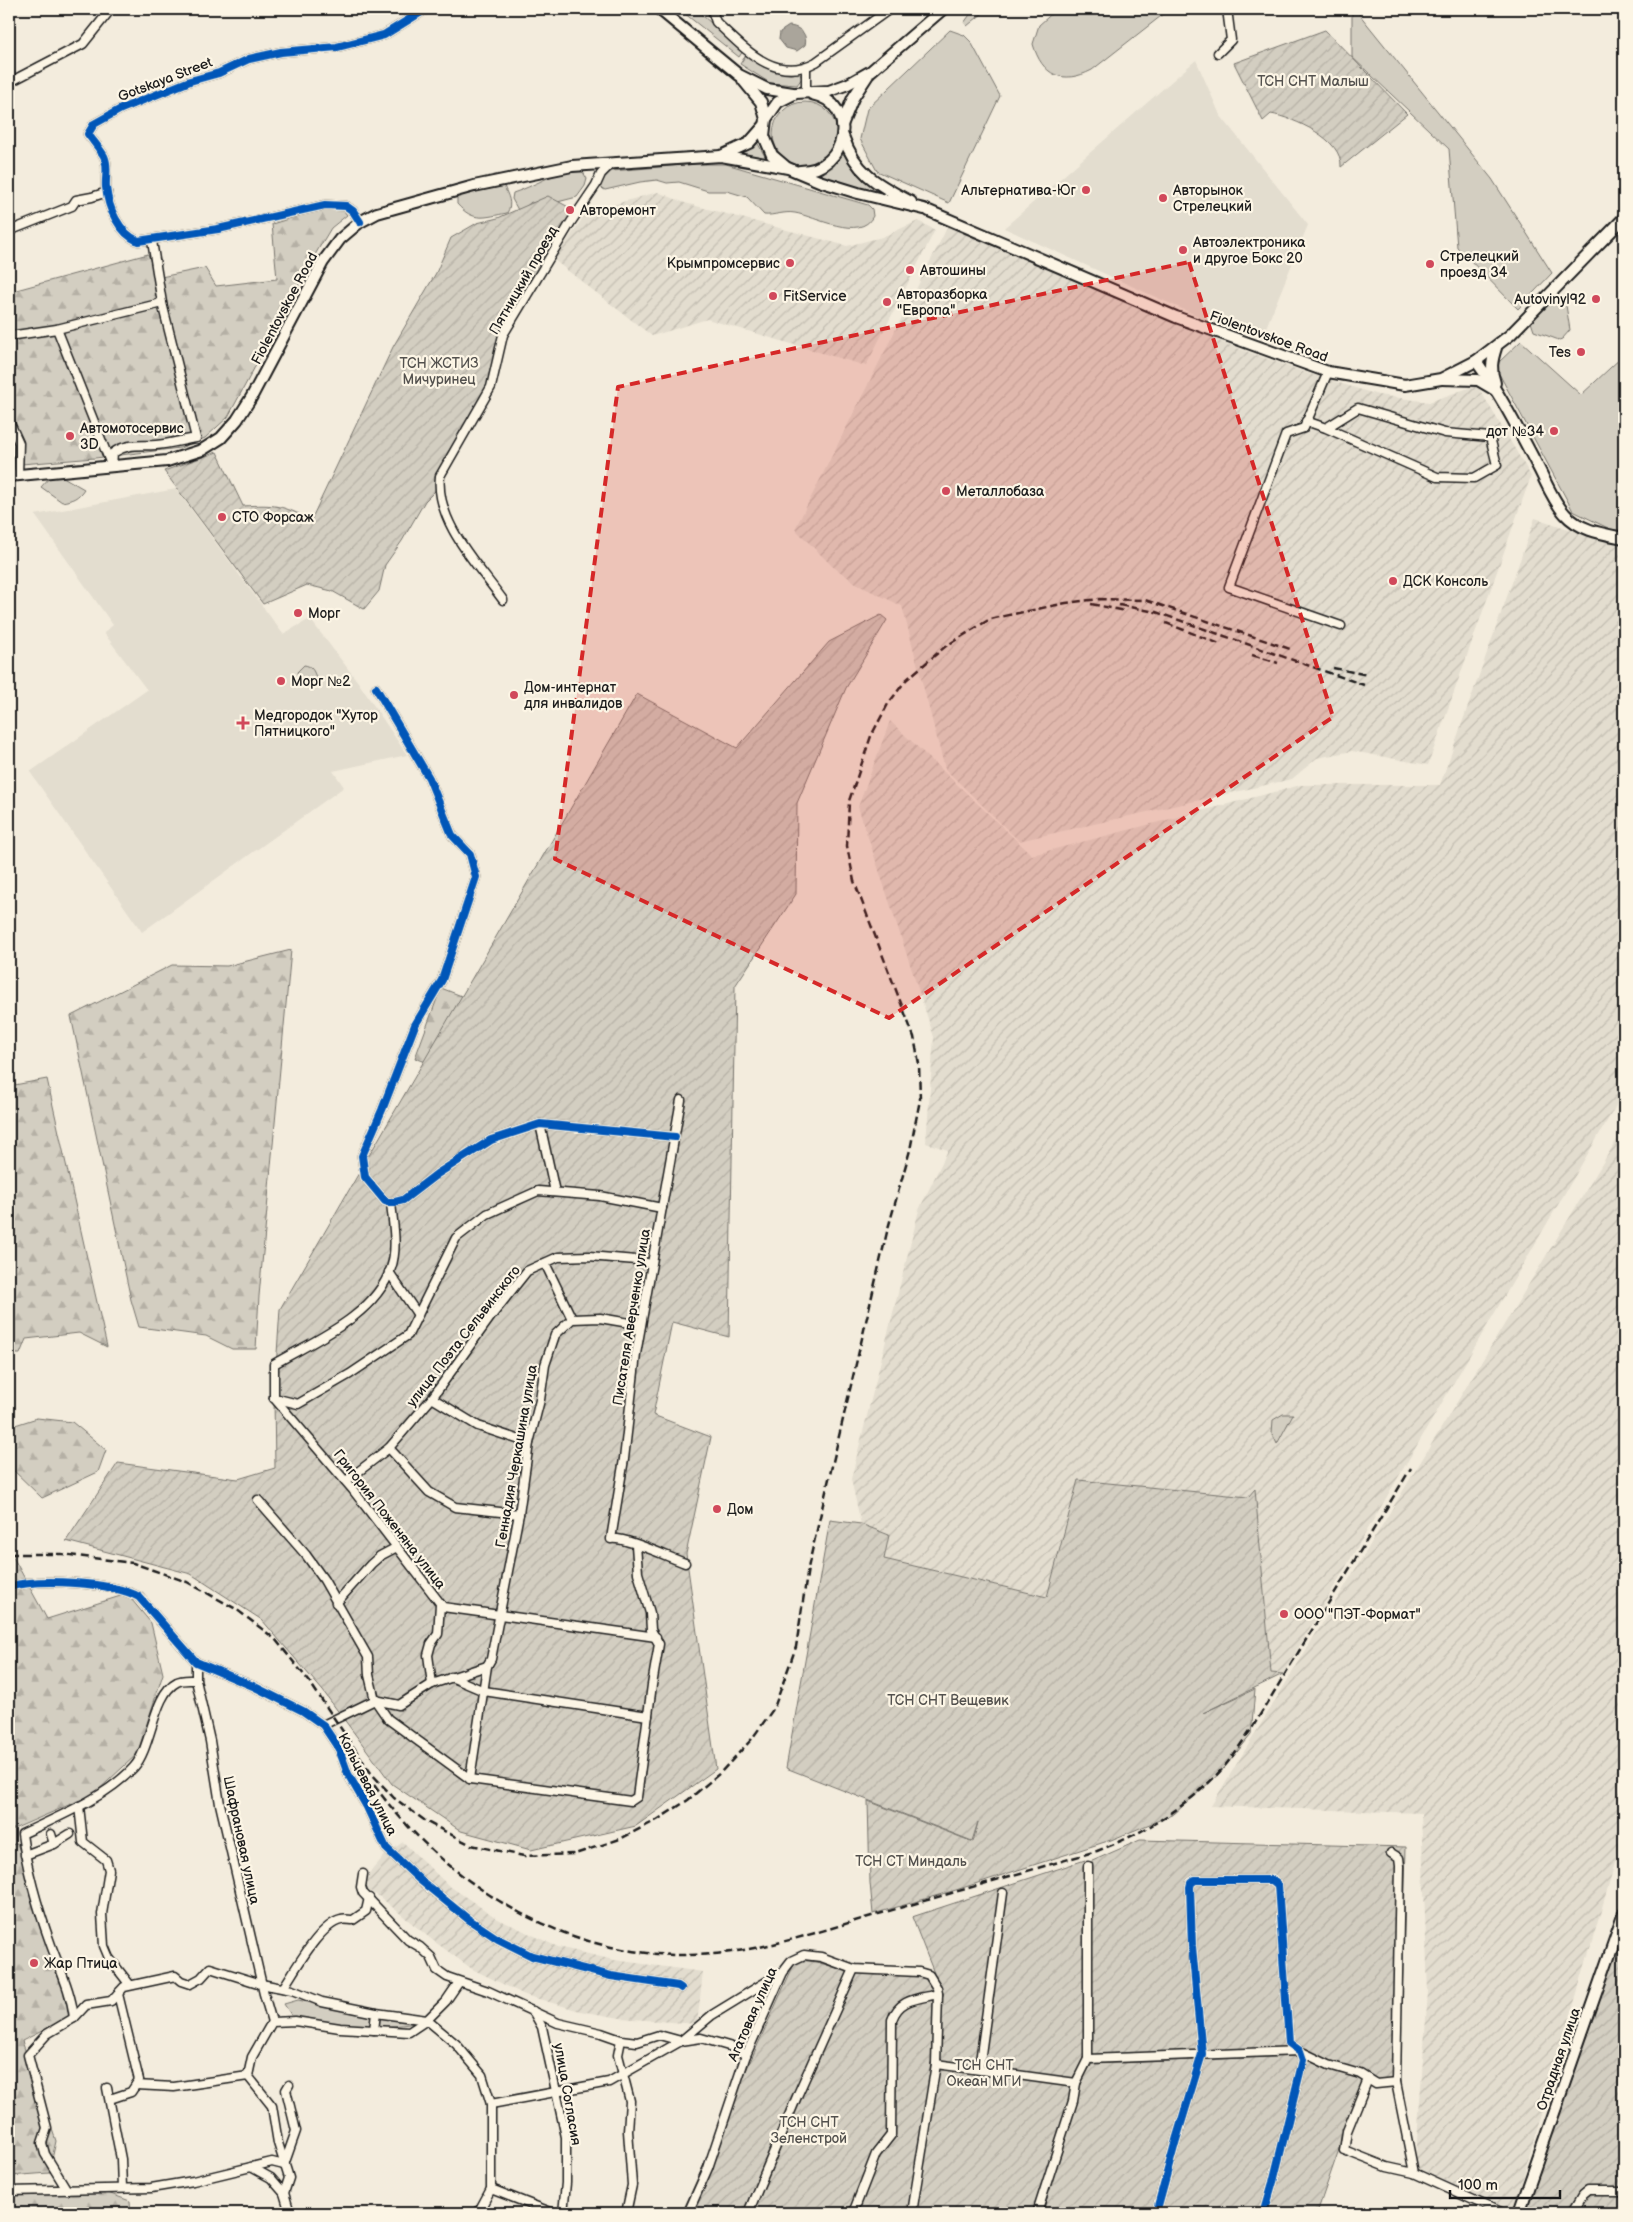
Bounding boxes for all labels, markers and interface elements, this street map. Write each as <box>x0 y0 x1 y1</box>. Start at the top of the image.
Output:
street label: Gotskaya Street <box>116 53 215 105</box>
park label: ТСН СНТ Малыш <box>1257 73 1369 90</box>
place label: Альтернатива-Юг <box>960 182 1077 199</box>
place label: Авторынок Стрелецкий <box>1172 182 1252 215</box>
marker: Альтернатива-Юг <box>1080 184 1092 196</box>
marker: Авторынок Стрелецкий <box>1157 192 1169 204</box>
place label: Авторемонт <box>579 202 656 219</box>
marker: Авторемонт <box>564 204 576 216</box>
street label: Пятницкий проезд <box>486 223 562 337</box>
place label: Автоэлектроника и другое Бокс 20 <box>1192 234 1306 267</box>
marker: Автоэлектроника и другое Бокс 20 <box>1177 244 1189 256</box>
place label: Стрелецкий проезд 34 <box>1440 248 1519 281</box>
street label: Fiolentovskoe Road <box>248 249 321 367</box>
place label: Крымпромсервис <box>667 255 780 272</box>
marker: Крымпромсервис <box>784 257 796 269</box>
marker: Стрелецкий проезд 34 <box>1424 258 1436 270</box>
place label: Автошины <box>919 262 986 279</box>
marker: Автошины <box>904 264 916 276</box>
place label: Авторазборка "Европа" <box>896 286 988 319</box>
place label: FitService <box>783 288 847 305</box>
marker: FitService <box>767 290 779 302</box>
place label: Autovinyl92 <box>1514 291 1587 308</box>
marker: Autovinyl92 <box>1590 293 1602 305</box>
marker: Авторазборка "Европа" <box>881 296 893 308</box>
street label: Fiolentovskoe Road <box>1207 307 1330 366</box>
place label: Tes <box>1549 344 1571 361</box>
marker: Tes <box>1575 346 1587 358</box>
park label: ТСН ЖСТИЗ Мичуринец <box>400 355 479 388</box>
place label: Автомотосервис 3D <box>79 420 184 453</box>
place label: дот №34 <box>1486 423 1544 440</box>
marker: дот №34 <box>1548 425 1560 437</box>
marker: Автомотосервис 3D <box>64 430 76 442</box>
place label: Металлобаза <box>956 483 1045 500</box>
marker: Металлобаза <box>940 485 952 497</box>
place label: СТО Форсаж <box>232 509 314 526</box>
marker: СТО Форсаж <box>216 511 228 523</box>
place label: ДСК Консоль <box>1403 573 1488 590</box>
marker: ДСК Консоль <box>1387 575 1399 587</box>
place label: Морг <box>308 605 341 622</box>
marker: Морг <box>292 607 304 619</box>
place label: Морг №2 <box>291 673 351 690</box>
marker: Морг №2 <box>275 675 287 687</box>
place label: Дом-интернат для инвалидов <box>524 679 623 712</box>
marker: Дом-интернат для инвалидов <box>508 689 520 701</box>
place label: Медгородок "Хутор Пятницкого" <box>254 707 378 740</box>
marker: Медгородок "Хутор Пятницкого" <box>236 716 250 730</box>
street label: Писателя Аверченко улица <box>609 1227 654 1407</box>
street label: улица Поэта Сельвинского <box>403 1262 524 1410</box>
street label: Геннадия Черкашина улица <box>492 1363 541 1549</box>
street label: Григория Поженяна улица <box>330 1446 450 1593</box>
place label: Дом <box>727 1501 753 1518</box>
marker: Дом <box>711 1503 723 1515</box>
place label: ООО "ПЭТ-Формат" <box>1294 1606 1421 1623</box>
marker: ООО "ПЭТ-Формат" <box>1278 1608 1290 1620</box>
park label: ТСН СНТ Вещевик <box>887 1692 1009 1709</box>
street label: Кольцевая улица <box>334 1730 401 1839</box>
street label: Шафрановая улица <box>220 1774 264 1907</box>
park label: ТСН СТ Миндаль <box>855 1853 967 1870</box>
place label: Жар Птица <box>44 1955 118 1972</box>
marker: Жар Птица <box>28 1957 40 1969</box>
street label: Агатовая улица <box>724 1964 781 2065</box>
street label: Отрадная улица <box>1533 2005 1584 2113</box>
street label: улица Согласия <box>550 2042 585 2147</box>
park label: ТСН СНТ Океан МГИ <box>946 2057 1022 2090</box>
park label: ТСН СНТ Зеленстрой <box>771 2114 847 2147</box>
scale bar <box>1450 2167 1560 2199</box>
text: 100 m <box>1458 2176 1498 2195</box>

